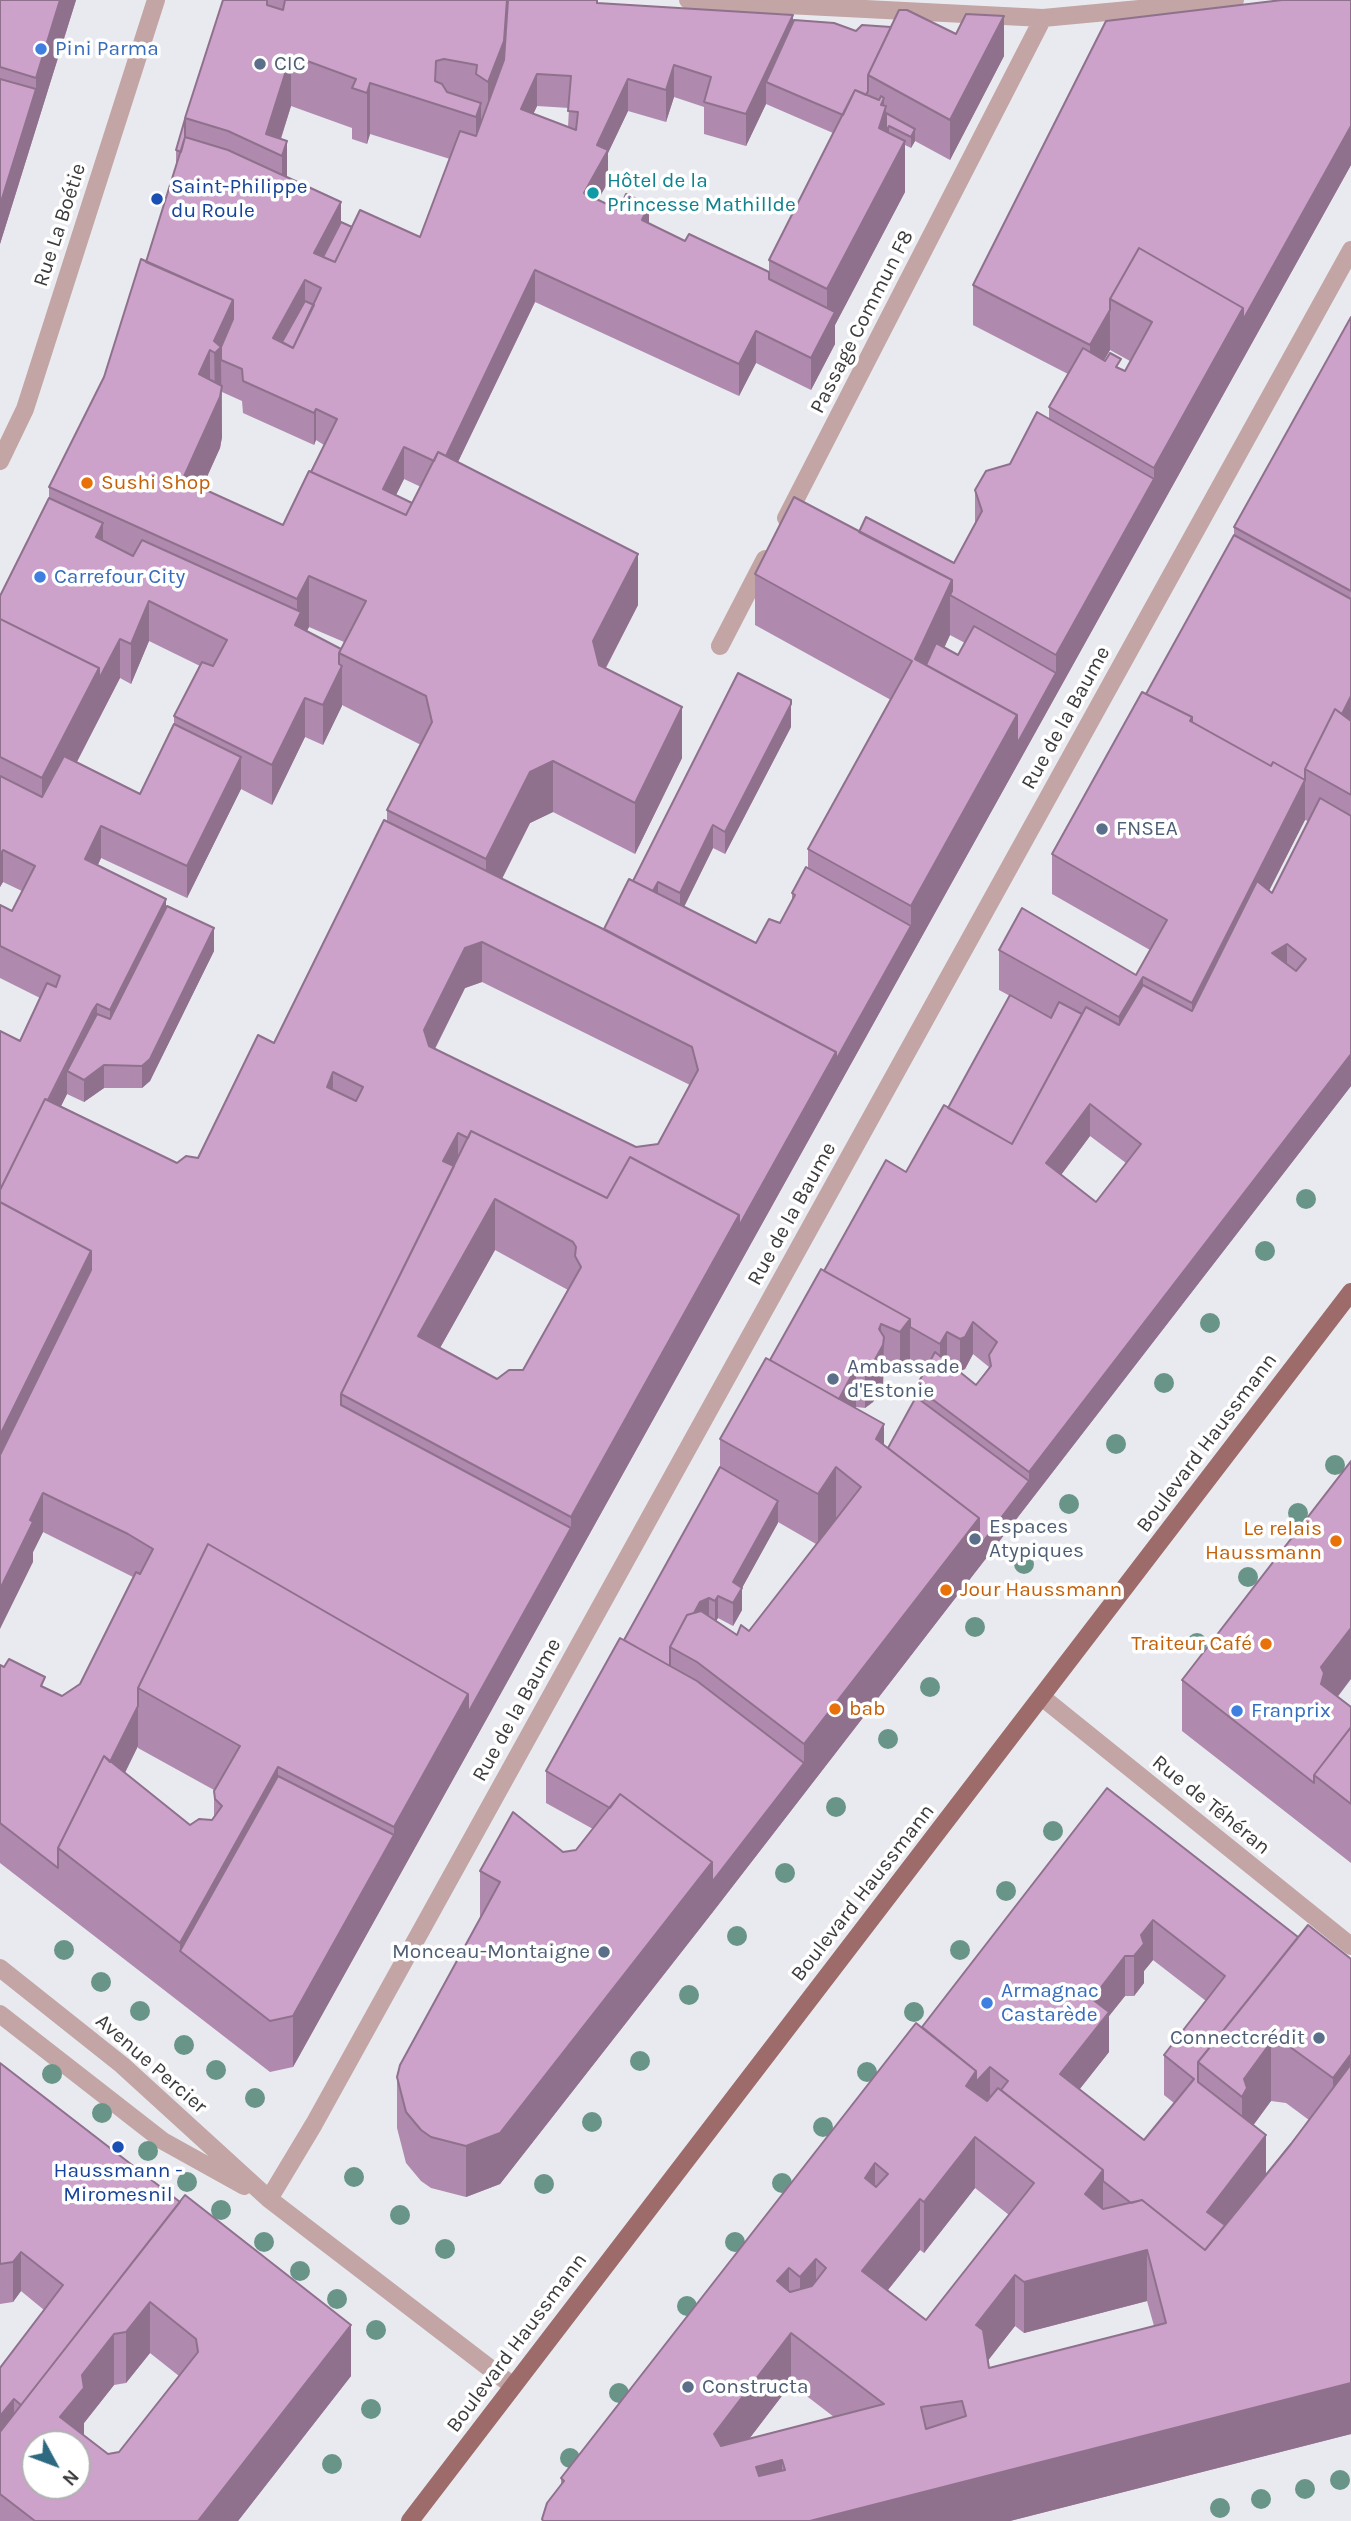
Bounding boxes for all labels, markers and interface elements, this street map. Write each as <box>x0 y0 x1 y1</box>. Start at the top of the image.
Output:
place label: Pini Parma <box>55 36 159 62</box>
marker: Pini Parma <box>33 41 49 57</box>
place label: CIC <box>274 51 306 77</box>
marker: CIC <box>252 56 268 72</box>
street label: Rue La Boétie <box>28 160 92 290</box>
place label: Hôtel de la Princesse Mathillde <box>607 168 796 218</box>
place label: Saint-Philippe du Roule <box>171 174 307 224</box>
marker: Hôtel de la Princesse Mathillde <box>585 185 601 201</box>
marker: Saint-Philippe du Roule <box>149 191 165 207</box>
street label: Passage Commun F8 <box>805 226 919 418</box>
place label: Sushi Shop <box>101 470 210 496</box>
marker: Sushi Shop <box>79 475 95 491</box>
place label: Carrefour City <box>54 564 185 590</box>
marker: Carrefour City <box>32 569 48 585</box>
street label: Rue de la Baume <box>1016 642 1116 794</box>
place label: FNSEA <box>1116 816 1178 842</box>
marker: FNSEA <box>1094 821 1110 837</box>
street label: Rue de la Baume <box>742 1138 842 1290</box>
street label: Boulevard Haussmann <box>1131 1348 1283 1538</box>
place label: Ambassade d'Estonie <box>847 1354 960 1404</box>
marker: Ambassade d'Estonie <box>825 1371 841 1387</box>
place label: Espaces Atypiques <box>989 1514 1084 1564</box>
place label: Le relais Haussmann <box>1205 1516 1322 1566</box>
marker: Espaces Atypiques <box>967 1531 983 1547</box>
marker: Le relais Haussmann <box>1328 1533 1344 1549</box>
place label: Jour Haussmann <box>960 1577 1122 1603</box>
marker: Jour Haussmann <box>938 1582 954 1598</box>
place label: Traiteur Café <box>1131 1631 1252 1657</box>
street label: Rue de la Baume <box>467 1634 567 1786</box>
marker: Traiteur Café <box>1258 1636 1274 1652</box>
place label: bab <box>849 1696 885 1722</box>
place label: Franprix <box>1251 1698 1331 1724</box>
marker: bab <box>827 1701 843 1717</box>
marker: Franprix <box>1229 1703 1245 1719</box>
street label: Rue de Téhéran <box>1147 1750 1275 1860</box>
street label: Boulevard Haussmann <box>786 1799 940 1987</box>
place label: Monceau-Montaigne <box>392 1939 590 1965</box>
marker: Monceau-Montaigne <box>596 1944 612 1960</box>
place label: Armagnac Castarède <box>1001 1978 1099 2028</box>
marker: Armagnac Castarède <box>979 1995 995 2011</box>
street label: Avenue Percier <box>90 2009 212 2119</box>
place label: Connectcrédit <box>1170 2025 1305 2051</box>
marker: Connectcrédit <box>1311 2030 1327 2046</box>
marker: Haussmann - Miromesnil <box>110 2139 126 2155</box>
place label: Haussmann - Miromesnil <box>53 2158 183 2208</box>
street label: Boulevard Haussmann <box>441 2248 593 2438</box>
place label: Constructa <box>702 2374 809 2400</box>
marker: Constructa <box>680 2379 696 2395</box>
north arrow <box>21 2430 91 2500</box>
text: N <box>58 2465 83 2490</box>

